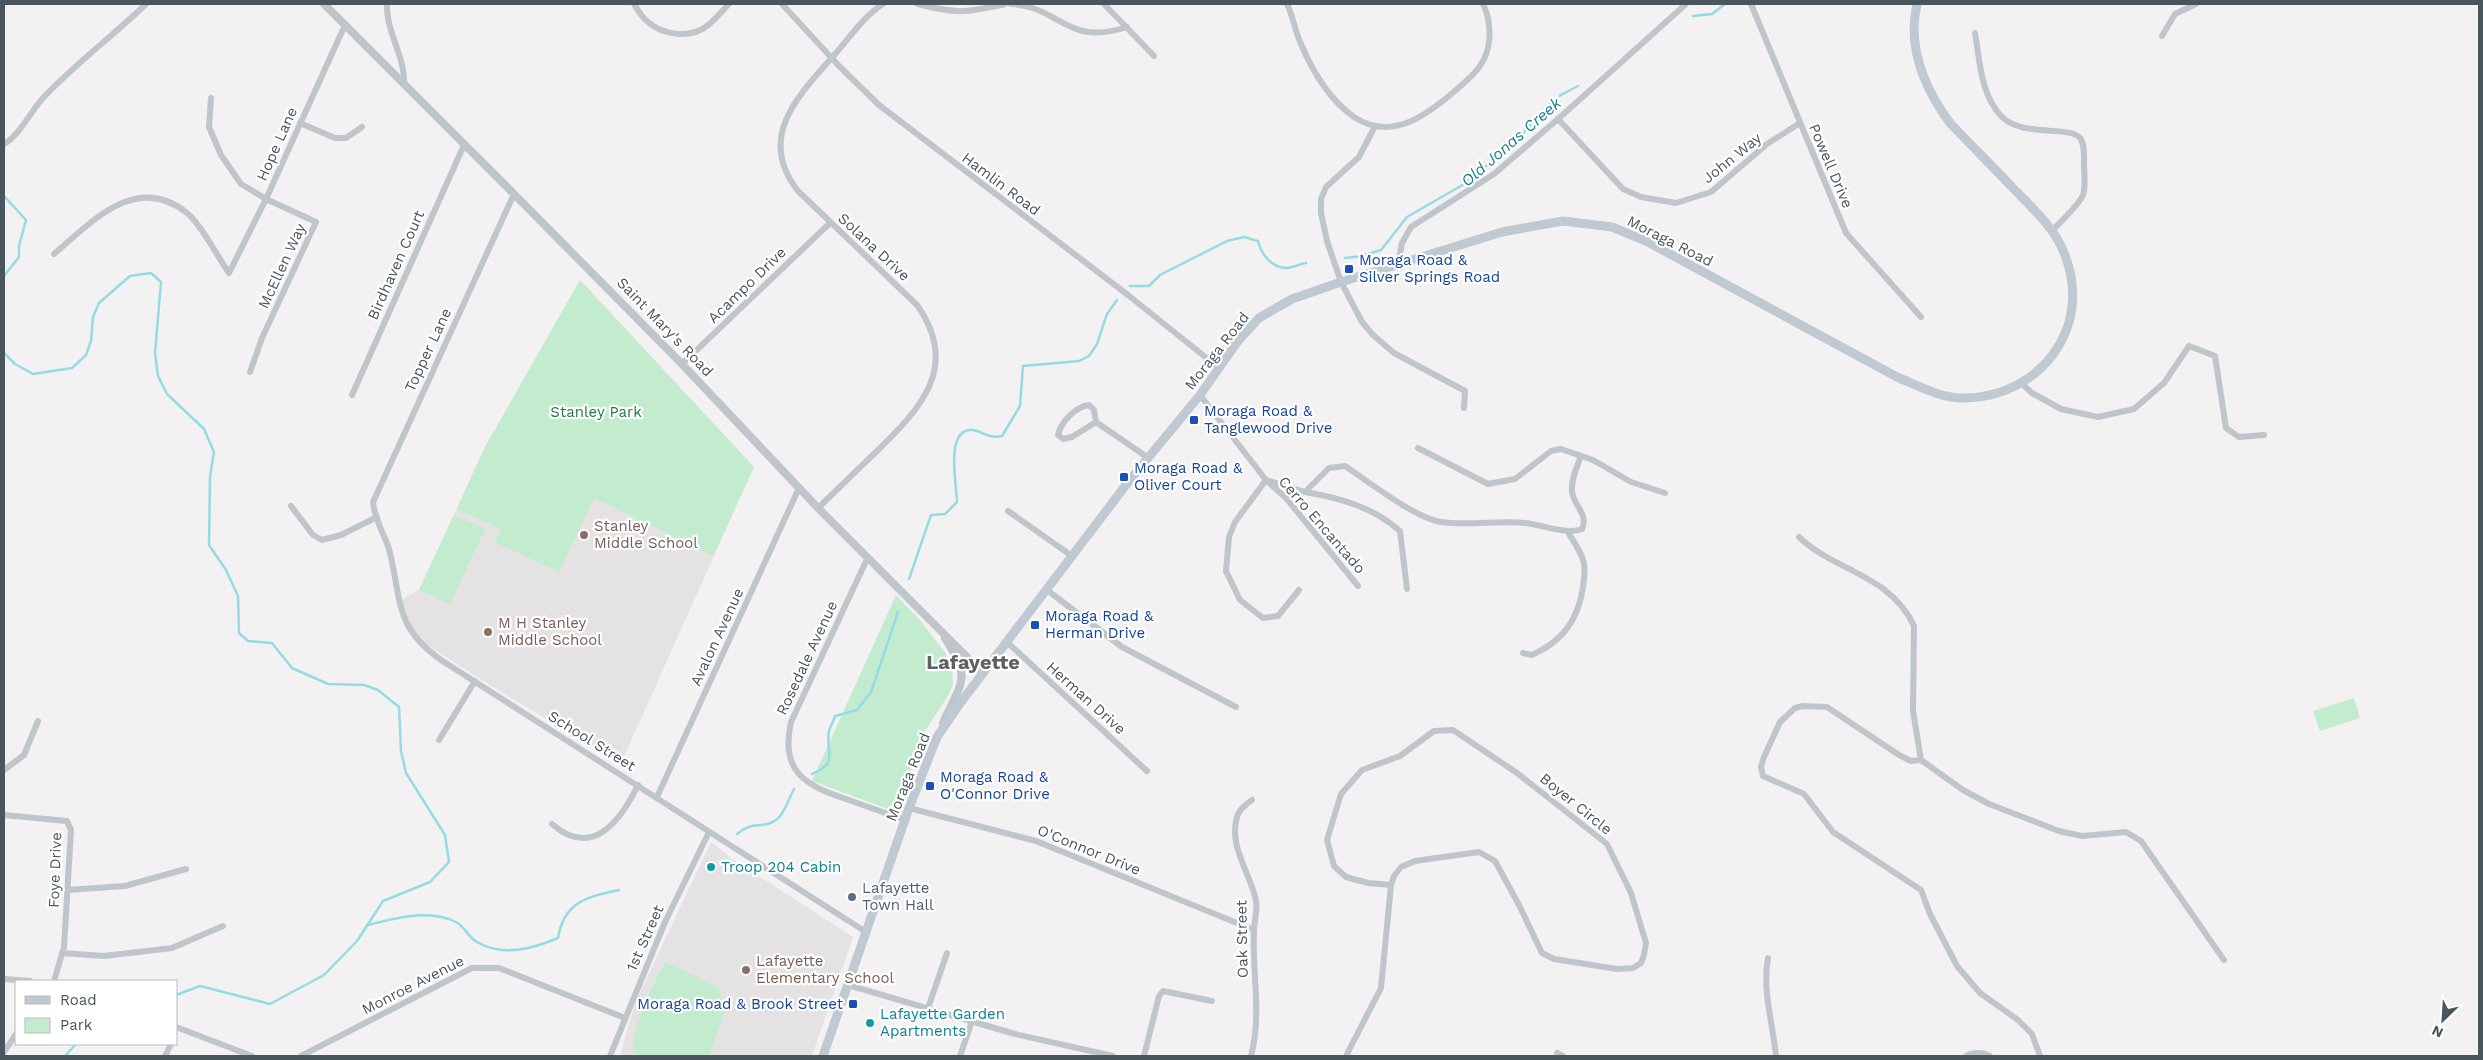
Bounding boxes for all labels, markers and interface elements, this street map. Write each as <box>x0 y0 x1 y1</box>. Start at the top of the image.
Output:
water label: Old Jonas Creek <box>1457 93 1566 191</box>
street label: Hope Lane <box>253 104 301 184</box>
street label: Powell Drive <box>1805 121 1857 211</box>
street label: John Way <box>1699 129 1765 187</box>
street label: Hamlin Road <box>958 149 1044 219</box>
street label: Birdhaven Court <box>364 207 428 323</box>
street label: Solana Drive <box>834 209 914 285</box>
street label: Moraga Road <box>1624 212 1716 270</box>
street label: McEllen Way <box>254 220 310 312</box>
street label: Acampo Drive <box>704 243 790 327</box>
place label: Moraga Road & Silver Springs Road <box>1359 251 1500 286</box>
marker: Moraga Road & Silver Springs Road <box>1343 263 1355 275</box>
street label: Saint Mary's Road <box>613 274 717 380</box>
street label: Topper Lane <box>401 305 455 395</box>
street label: Moraga Road <box>1181 308 1253 394</box>
place label: Moraga Road & Tanglewood Drive <box>1204 402 1333 437</box>
park label: Stanley Park <box>550 403 642 421</box>
marker: Moraga Road & Tanglewood Drive <box>1188 414 1200 426</box>
place label: Moraga Road & Oliver Court <box>1134 459 1243 494</box>
marker: Moraga Road & Oliver Court <box>1118 471 1130 483</box>
street label: Cerro Encantado <box>1275 473 1369 577</box>
place label: Stanley Middle School <box>594 517 698 552</box>
marker: Stanley Middle School <box>578 529 590 541</box>
street label: Avalon Avenue <box>686 585 748 689</box>
street label: Rosedale Avenue <box>773 598 841 718</box>
place label: Moraga Road & Herman Drive <box>1045 607 1154 642</box>
place label: M H Stanley Middle School <box>498 614 602 649</box>
marker: Moraga Road & Herman Drive <box>1029 619 1041 631</box>
marker: M H Stanley Middle School <box>482 626 494 638</box>
district label: Lafayette <box>926 650 1020 674</box>
street label: Herman Drive <box>1043 658 1129 738</box>
street label: School Street <box>545 707 640 775</box>
street label: Moraga Road <box>882 730 934 824</box>
place label: Moraga Road & O'Connor Drive <box>940 768 1050 803</box>
street label: Boyer Circle <box>1536 769 1616 839</box>
marker: Moraga Road & O'Connor Drive <box>924 780 936 792</box>
street label: O'Connor Drive <box>1035 821 1143 879</box>
street label: Foye Drive <box>45 832 65 908</box>
place label: Troop 204 Cabin <box>721 858 841 876</box>
marker: Troop 204 Cabin <box>705 861 717 873</box>
place label: Lafayette Town Hall <box>862 879 934 914</box>
marker: Lafayette Town Hall <box>846 891 858 903</box>
street label: Oak Street <box>1232 899 1252 978</box>
street label: 1st Street <box>622 902 668 974</box>
street label: Monroe Avenue <box>359 952 467 1018</box>
place label: Lafayette Elementary School <box>756 952 895 987</box>
marker: Lafayette Elementary School <box>740 964 752 976</box>
legend <box>15 980 178 1045</box>
text: Road <box>60 991 97 1009</box>
place label: Moraga Road & Brook Street <box>637 995 844 1013</box>
north arrow <box>2418 995 2468 1045</box>
marker: Moraga Road & Brook Street <box>847 998 859 1010</box>
place label: Lafayette Garden Apartments <box>880 1005 1005 1040</box>
text: Park <box>60 1016 93 1034</box>
marker: Lafayette Garden Apartments <box>864 1017 876 1029</box>
text: N <box>2429 1022 2446 1041</box>

